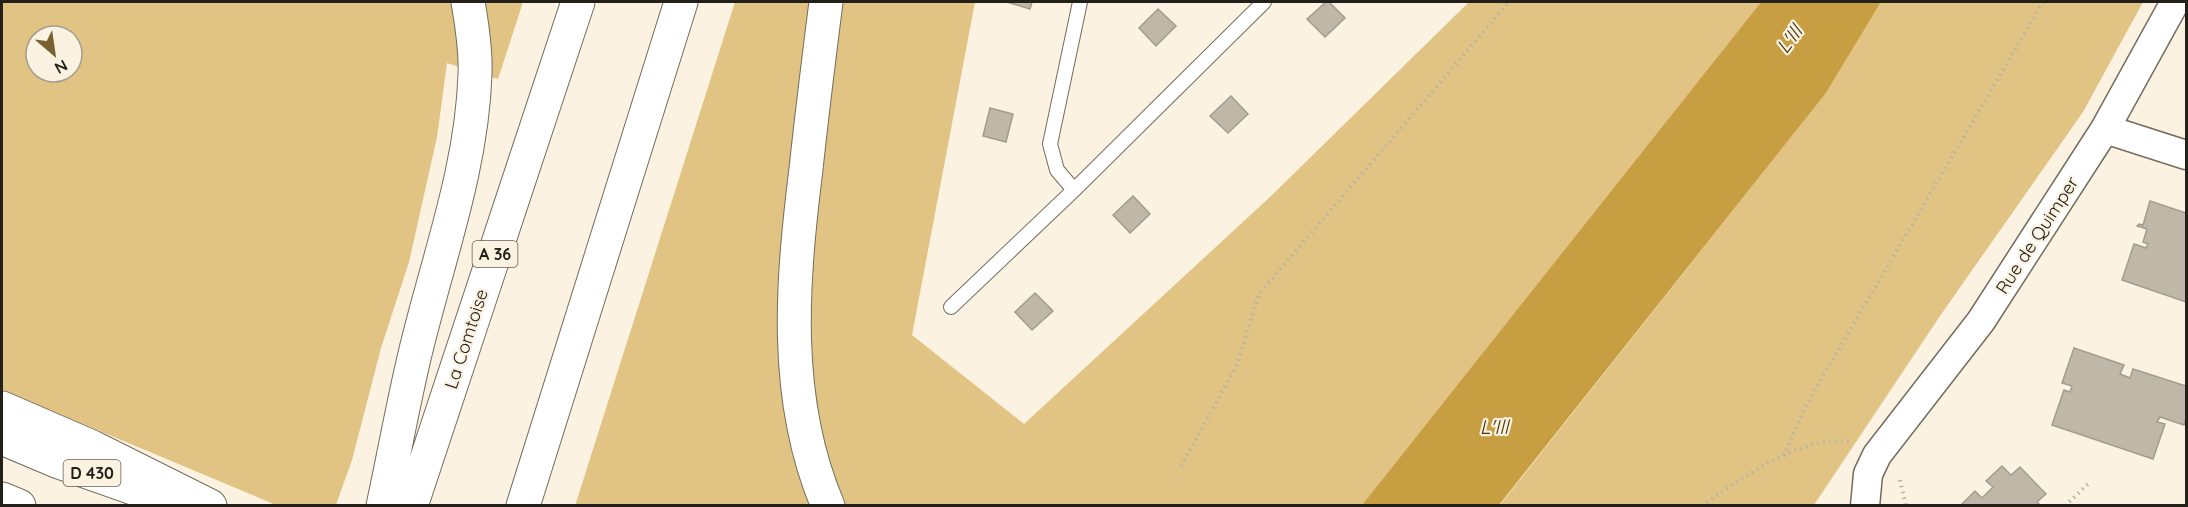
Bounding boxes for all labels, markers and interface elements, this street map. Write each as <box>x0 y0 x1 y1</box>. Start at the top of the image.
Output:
water label: L'Ill <box>1770 18 1809 58</box>
north arrow <box>24 24 84 84</box>
text: N <box>51 56 71 79</box>
street label: Rue de Quimper <box>1990 172 2084 298</box>
road number: A 36 <box>472 241 518 267</box>
street label: La Comtoise <box>439 286 493 392</box>
water label: L'Ill <box>1480 414 1511 439</box>
road number: D 430 <box>64 460 121 486</box>

